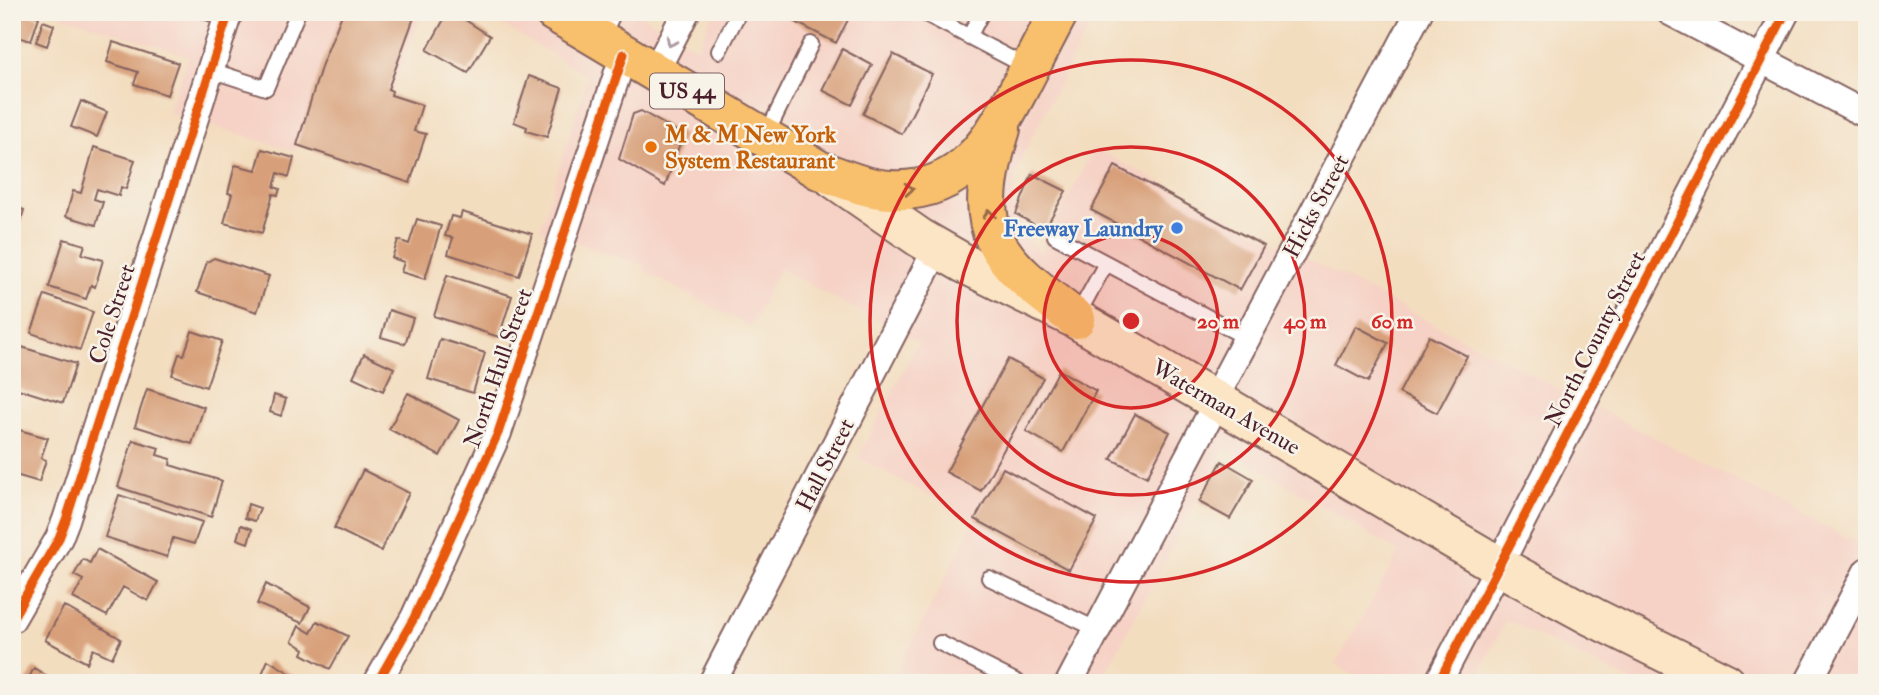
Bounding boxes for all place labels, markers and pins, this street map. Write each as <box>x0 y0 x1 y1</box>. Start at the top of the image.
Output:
place label: M & M New York System Restaurant <box>664 120 837 176</box>
marker: M & M New York System Restaurant <box>643 139 659 155</box>
place label: Freeway Laundry <box>1003 214 1164 244</box>
marker: Freeway Laundry <box>1169 220 1185 236</box>
centre of rings <box>1119 309 1143 333</box>

